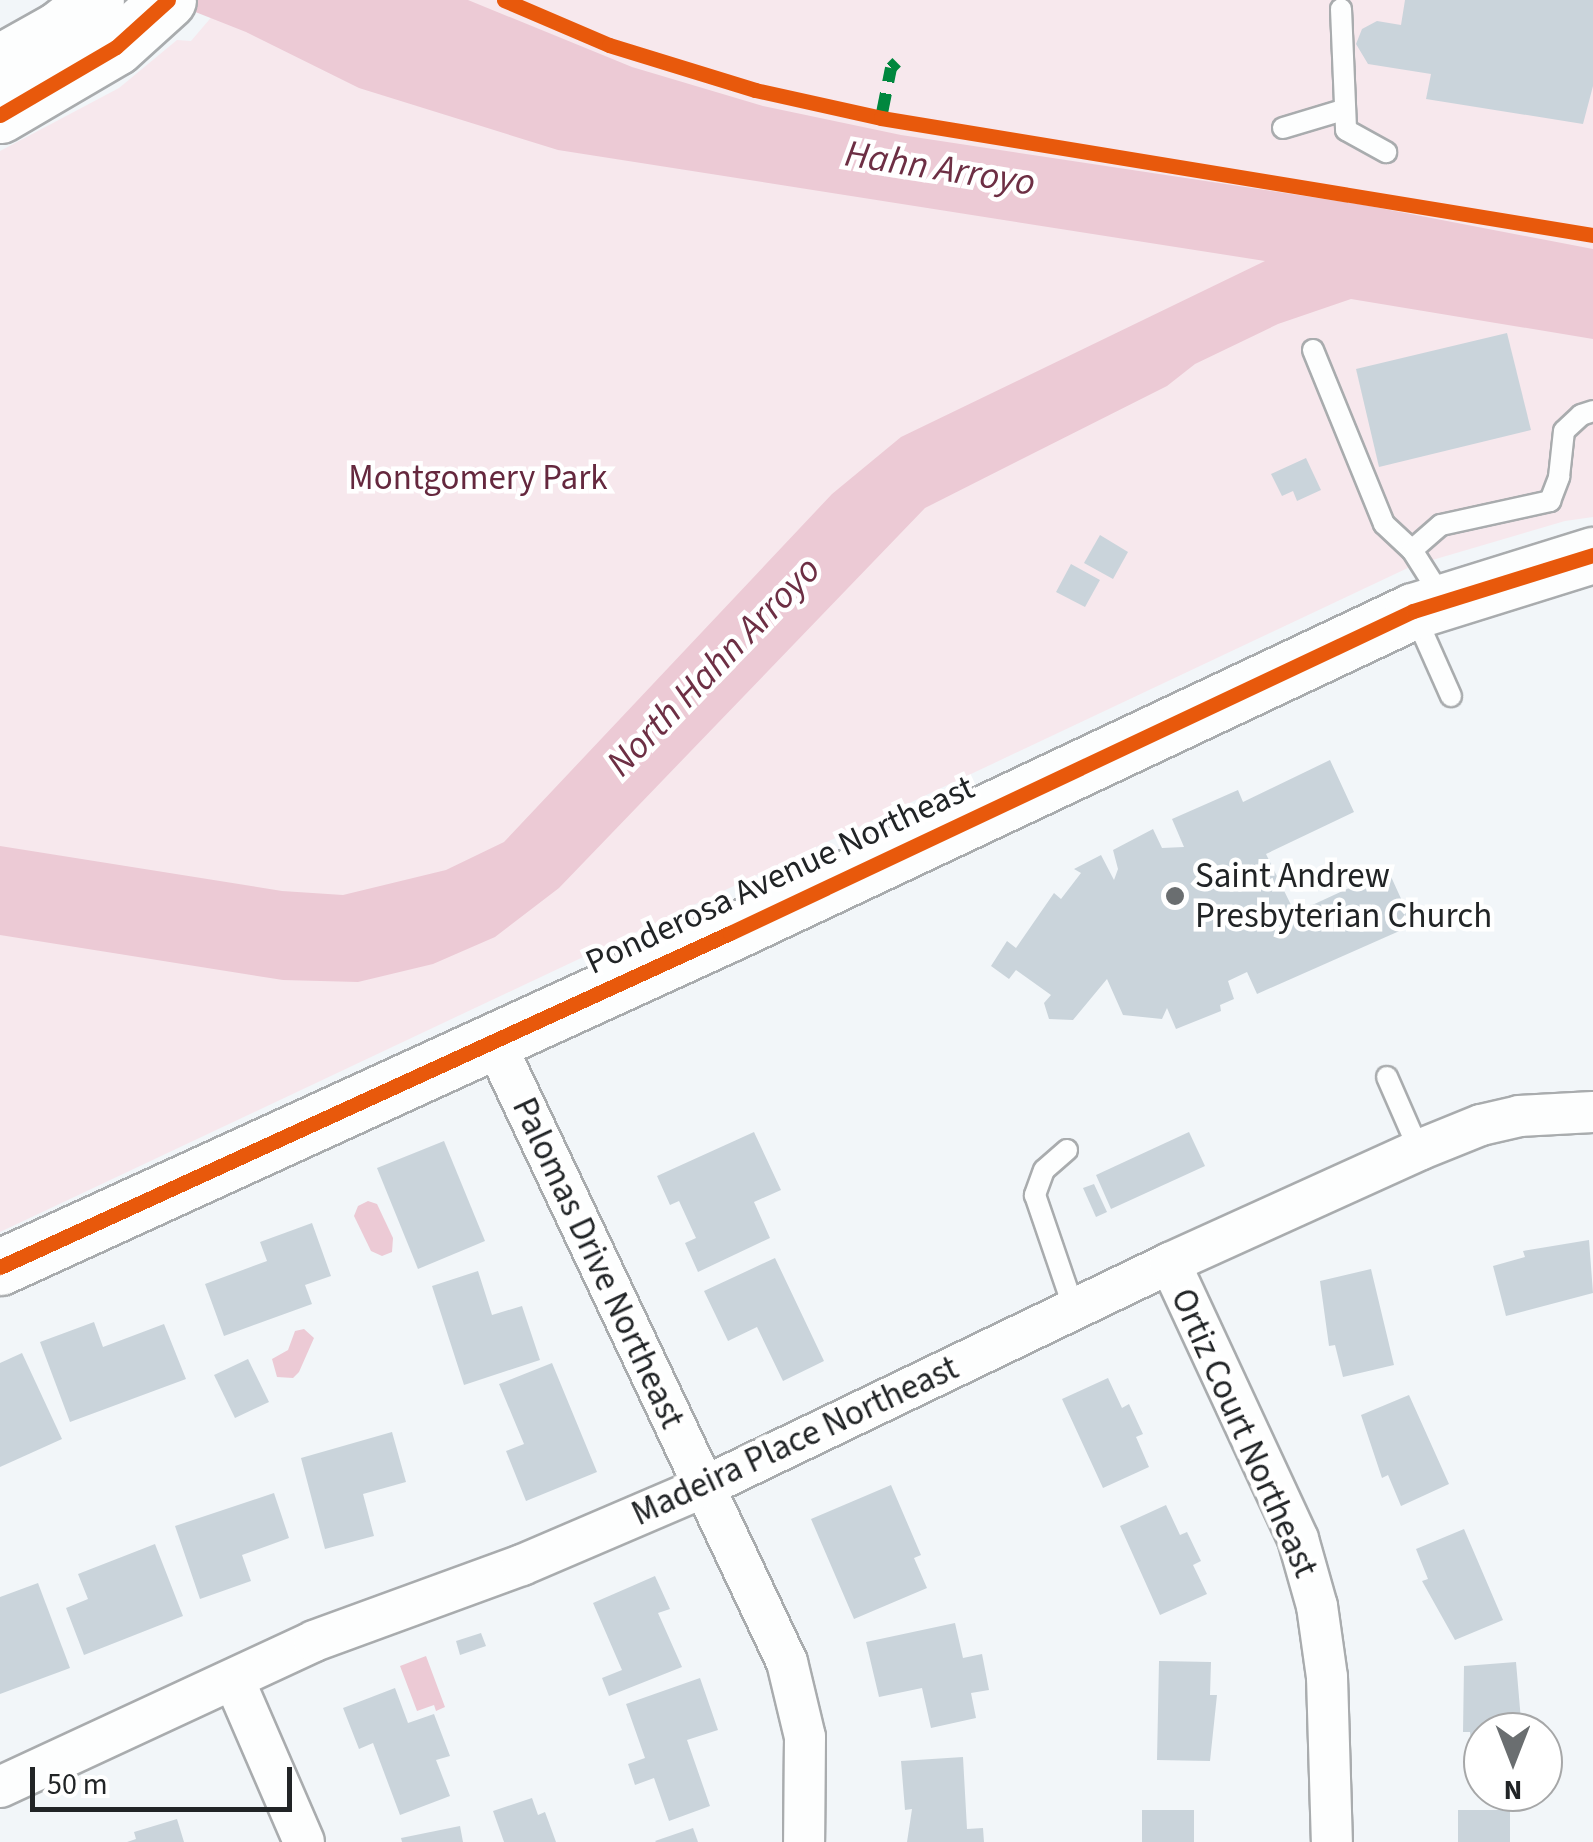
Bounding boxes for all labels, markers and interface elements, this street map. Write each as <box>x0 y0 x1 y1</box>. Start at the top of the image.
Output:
water label: Hahn Arroyo <box>842 131 1038 207</box>
park label: Montgomery Park <box>348 457 608 499</box>
water label: North Hahn Arroyo <box>598 548 830 786</box>
street label: Ponderosa Avenue Northeast <box>579 766 981 984</box>
place label: Saint Andrew Presbyterian Church <box>1195 855 1492 937</box>
marker: Saint Andrew Presbyterian Church <box>1164 885 1186 907</box>
street label: Palomas Drive Northeast <box>503 1091 693 1435</box>
street label: Ortiz Court Northeast <box>1161 1282 1327 1584</box>
street label: Madeira Place Northeast <box>625 1347 965 1535</box>
north arrow <box>1463 1712 1563 1812</box>
scale bar <box>35 1747 298 1809</box>
text: 50 m <box>47 1763 108 1806</box>
text: N <box>1504 1770 1522 1810</box>

